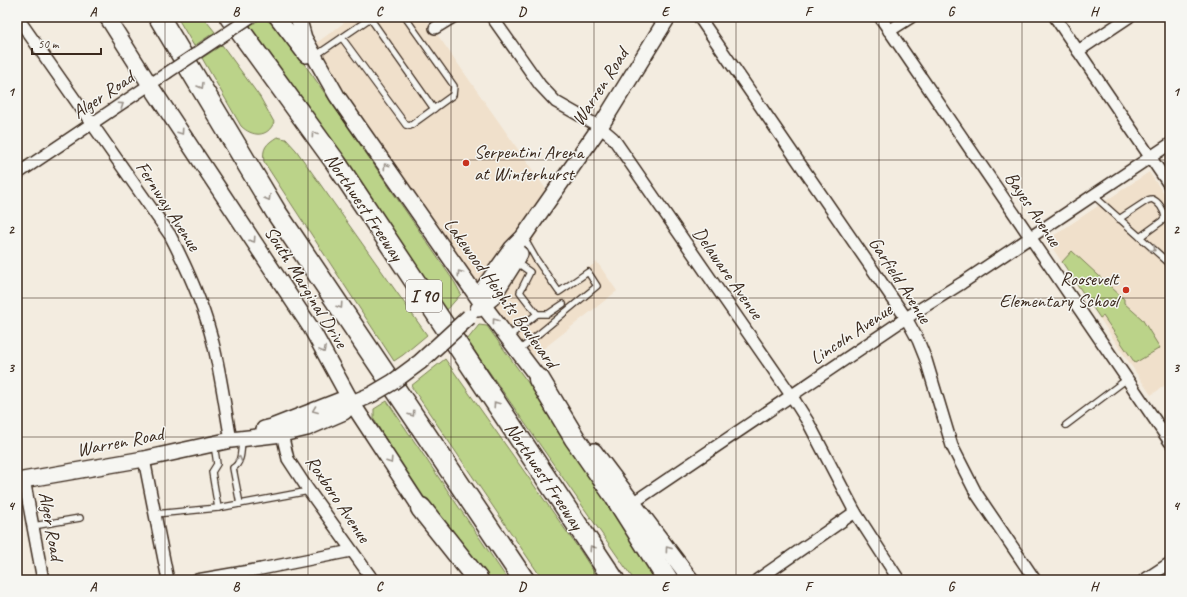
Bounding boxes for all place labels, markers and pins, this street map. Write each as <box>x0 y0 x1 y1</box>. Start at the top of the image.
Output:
place label: Serpentini Arena at Winterhurst <box>474 140 585 186</box>
marker: Serpentini Arena at Winterhurst <box>461 158 471 168</box>
place label: Roosevelt Elementary School <box>999 267 1122 313</box>
marker: Roosevelt Elementary School <box>1121 285 1131 295</box>

